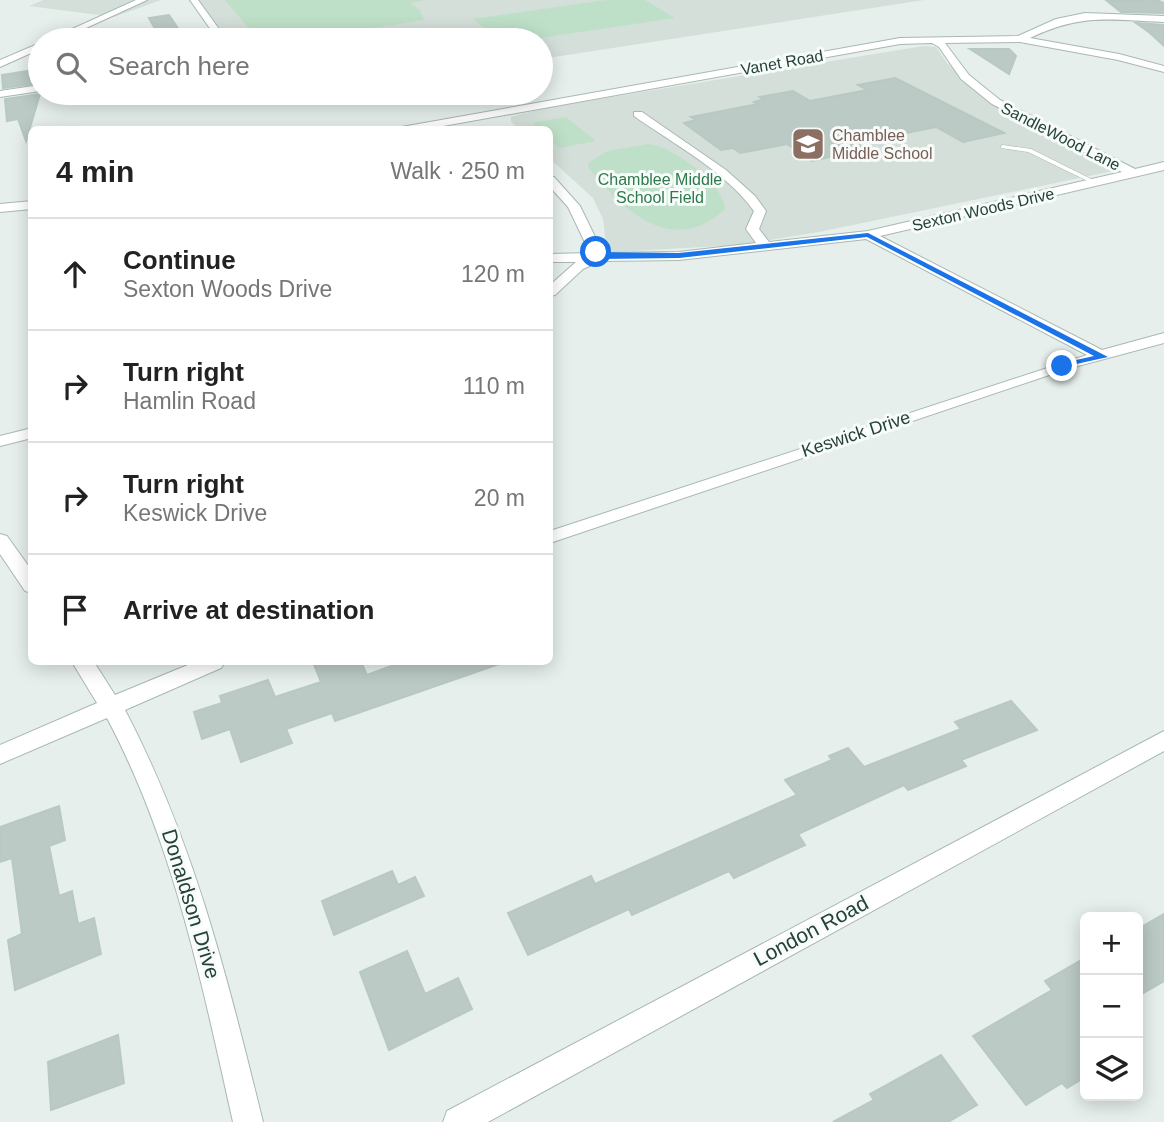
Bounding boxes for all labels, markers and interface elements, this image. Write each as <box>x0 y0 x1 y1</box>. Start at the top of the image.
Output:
search box <box>28 28 553 105</box>
street label: Vanet Road <box>740 47 825 78</box>
icon: search <box>52 48 90 86</box>
text: Search here <box>108 51 250 81</box>
street label: SandleWood Lane <box>998 99 1123 174</box>
school or university icon: Chamblee Middle School <box>789 125 827 163</box>
place label: Chamblee Middle School <box>832 127 933 162</box>
text: 4 min <box>56 155 134 188</box>
text: Walk · 250 m <box>390 158 525 184</box>
park label: Chamblee Middle School Field <box>598 171 722 206</box>
street label: Sexton Woods Drive <box>910 185 1056 234</box>
route start <box>580 236 611 267</box>
text: Continue <box>123 245 236 275</box>
icon: ahead <box>56 255 94 293</box>
text: 120 m <box>461 261 525 287</box>
text: Sexton Woods Drive <box>123 276 332 302</box>
route end <box>1046 350 1077 381</box>
text: Turn right <box>123 357 244 387</box>
icon: right <box>56 367 94 405</box>
text: 110 m <box>463 373 525 399</box>
text: Hamlin Road <box>123 388 256 414</box>
street label: Keswick Drive <box>799 407 913 461</box>
text: Turn right <box>123 469 244 499</box>
icon: right <box>56 479 94 517</box>
text: 20 m <box>474 485 525 511</box>
text: Keswick Drive <box>123 500 267 526</box>
icon: arrive <box>56 591 94 629</box>
text: Arrive at destination <box>123 595 374 625</box>
street label: Donaldson Drive <box>158 826 225 981</box>
street label: London Road <box>750 891 872 970</box>
map controls <box>1080 912 1143 1101</box>
button: + <box>1080 912 1143 975</box>
button: − <box>1080 975 1143 1038</box>
button: layers <box>1080 1038 1143 1101</box>

